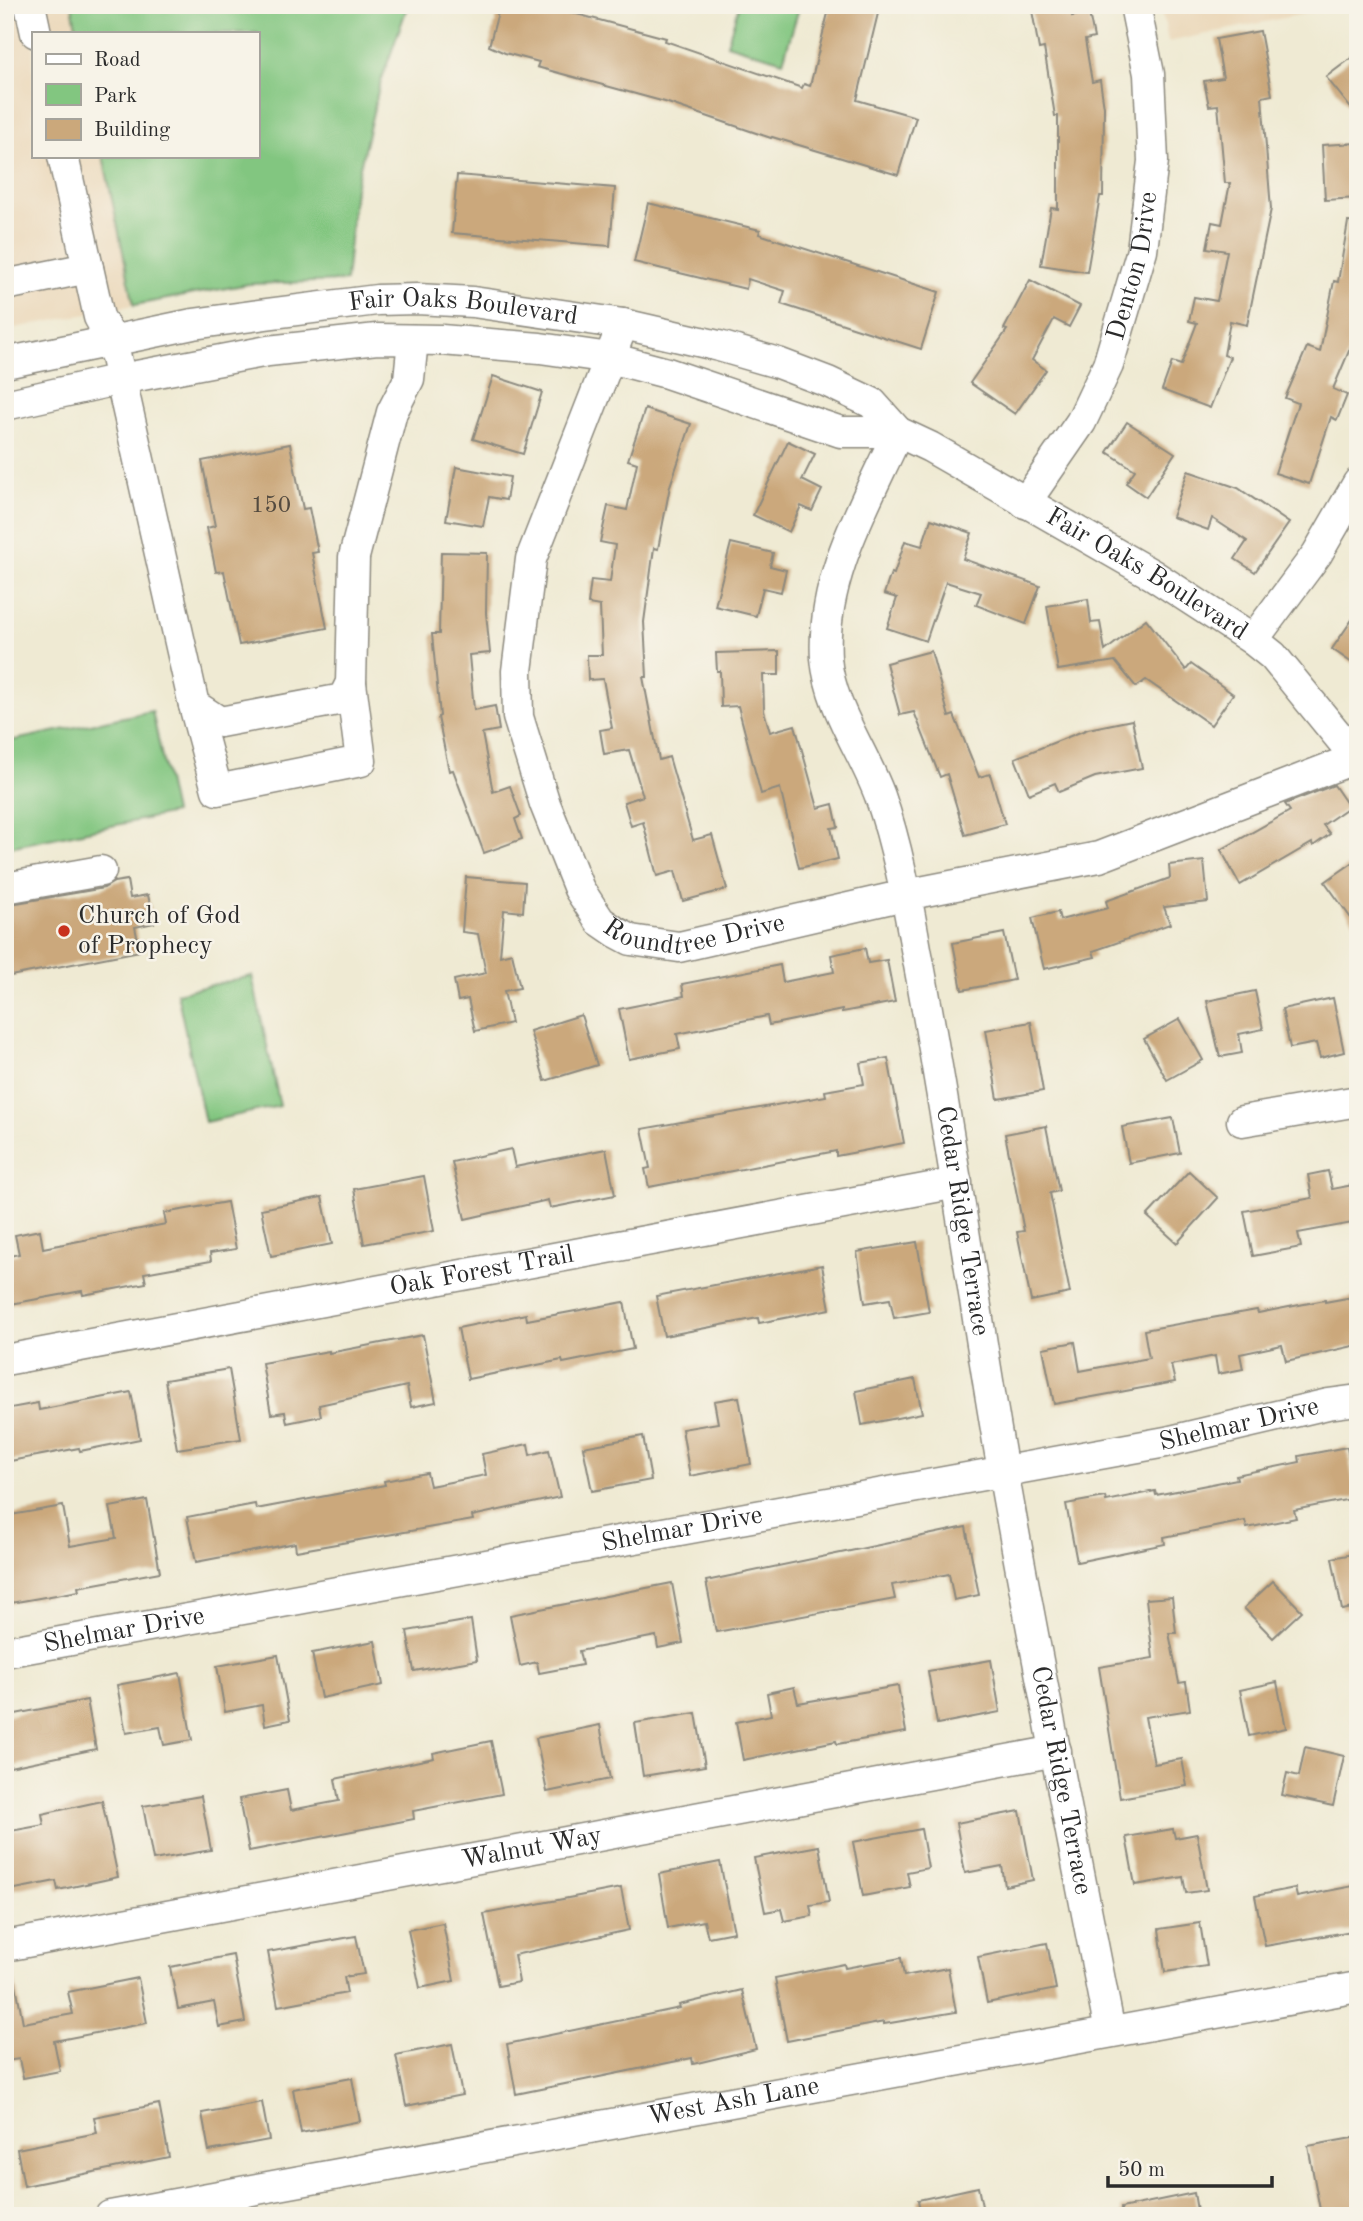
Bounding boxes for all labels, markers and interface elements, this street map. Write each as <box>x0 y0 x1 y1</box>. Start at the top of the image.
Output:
legend <box>32 32 259 158</box>
text: Road <box>94 50 141 71</box>
text: Park <box>94 86 137 107</box>
text: Building <box>94 120 171 141</box>
street label: Denton Drive <box>1103 190 1162 343</box>
street label: Fair Oaks Boulevard <box>347 286 579 330</box>
house number: 150 <box>251 494 291 517</box>
street label: Fair Oaks Boulevard <box>1041 503 1252 646</box>
place label: Church of God of Prophecy <box>78 903 241 959</box>
street label: Roundtree Drive <box>598 910 787 960</box>
marker: Church of God of Prophecy <box>56 923 72 939</box>
street label: Cedar Ridge Terrace <box>931 1104 993 1338</box>
street label: Oak Forest Trail <box>388 1241 576 1301</box>
street label: Shelmar Drive <box>1157 1394 1322 1456</box>
street label: Shelmar Drive <box>599 1502 765 1557</box>
street label: Shelmar Drive <box>41 1603 207 1658</box>
street label: Cedar Ridge Terrace <box>1026 1664 1096 1897</box>
street label: Walnut Way <box>460 1822 604 1874</box>
street label: West Ash Lane <box>646 2073 821 2130</box>
scale bar <box>1108 2144 1272 2188</box>
text: 50 m <box>1118 2160 1165 2181</box>

